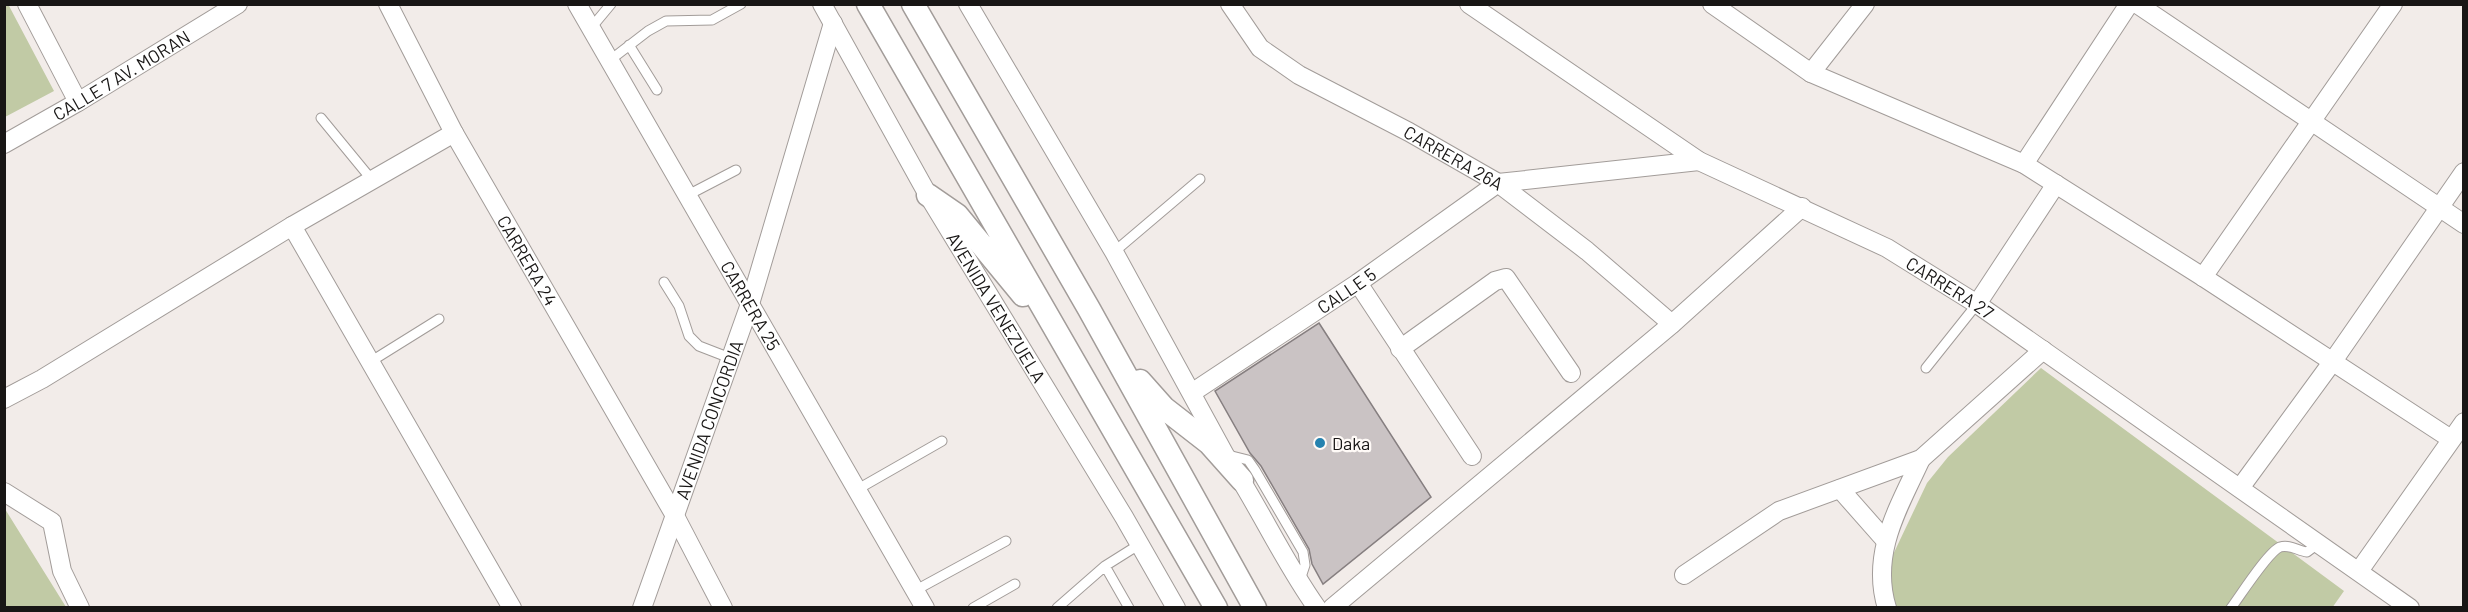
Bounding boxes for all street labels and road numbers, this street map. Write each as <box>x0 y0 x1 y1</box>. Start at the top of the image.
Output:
street label: CALLE 7 AV. MORAN <box>49 25 194 125</box>
street label: CARRERA 26A <box>1400 120 1507 195</box>
street label: CARRERA 24 <box>493 211 562 309</box>
street label: AVENIDA VENEZUELA <box>942 228 1051 387</box>
street label: CARRERA 27 <box>1902 252 1998 324</box>
street label: CARRERA 25 <box>716 257 785 354</box>
street label: CALLE 5 <box>1313 263 1380 318</box>
street label: AVENIDA CONCORDIA <box>671 337 747 502</box>

